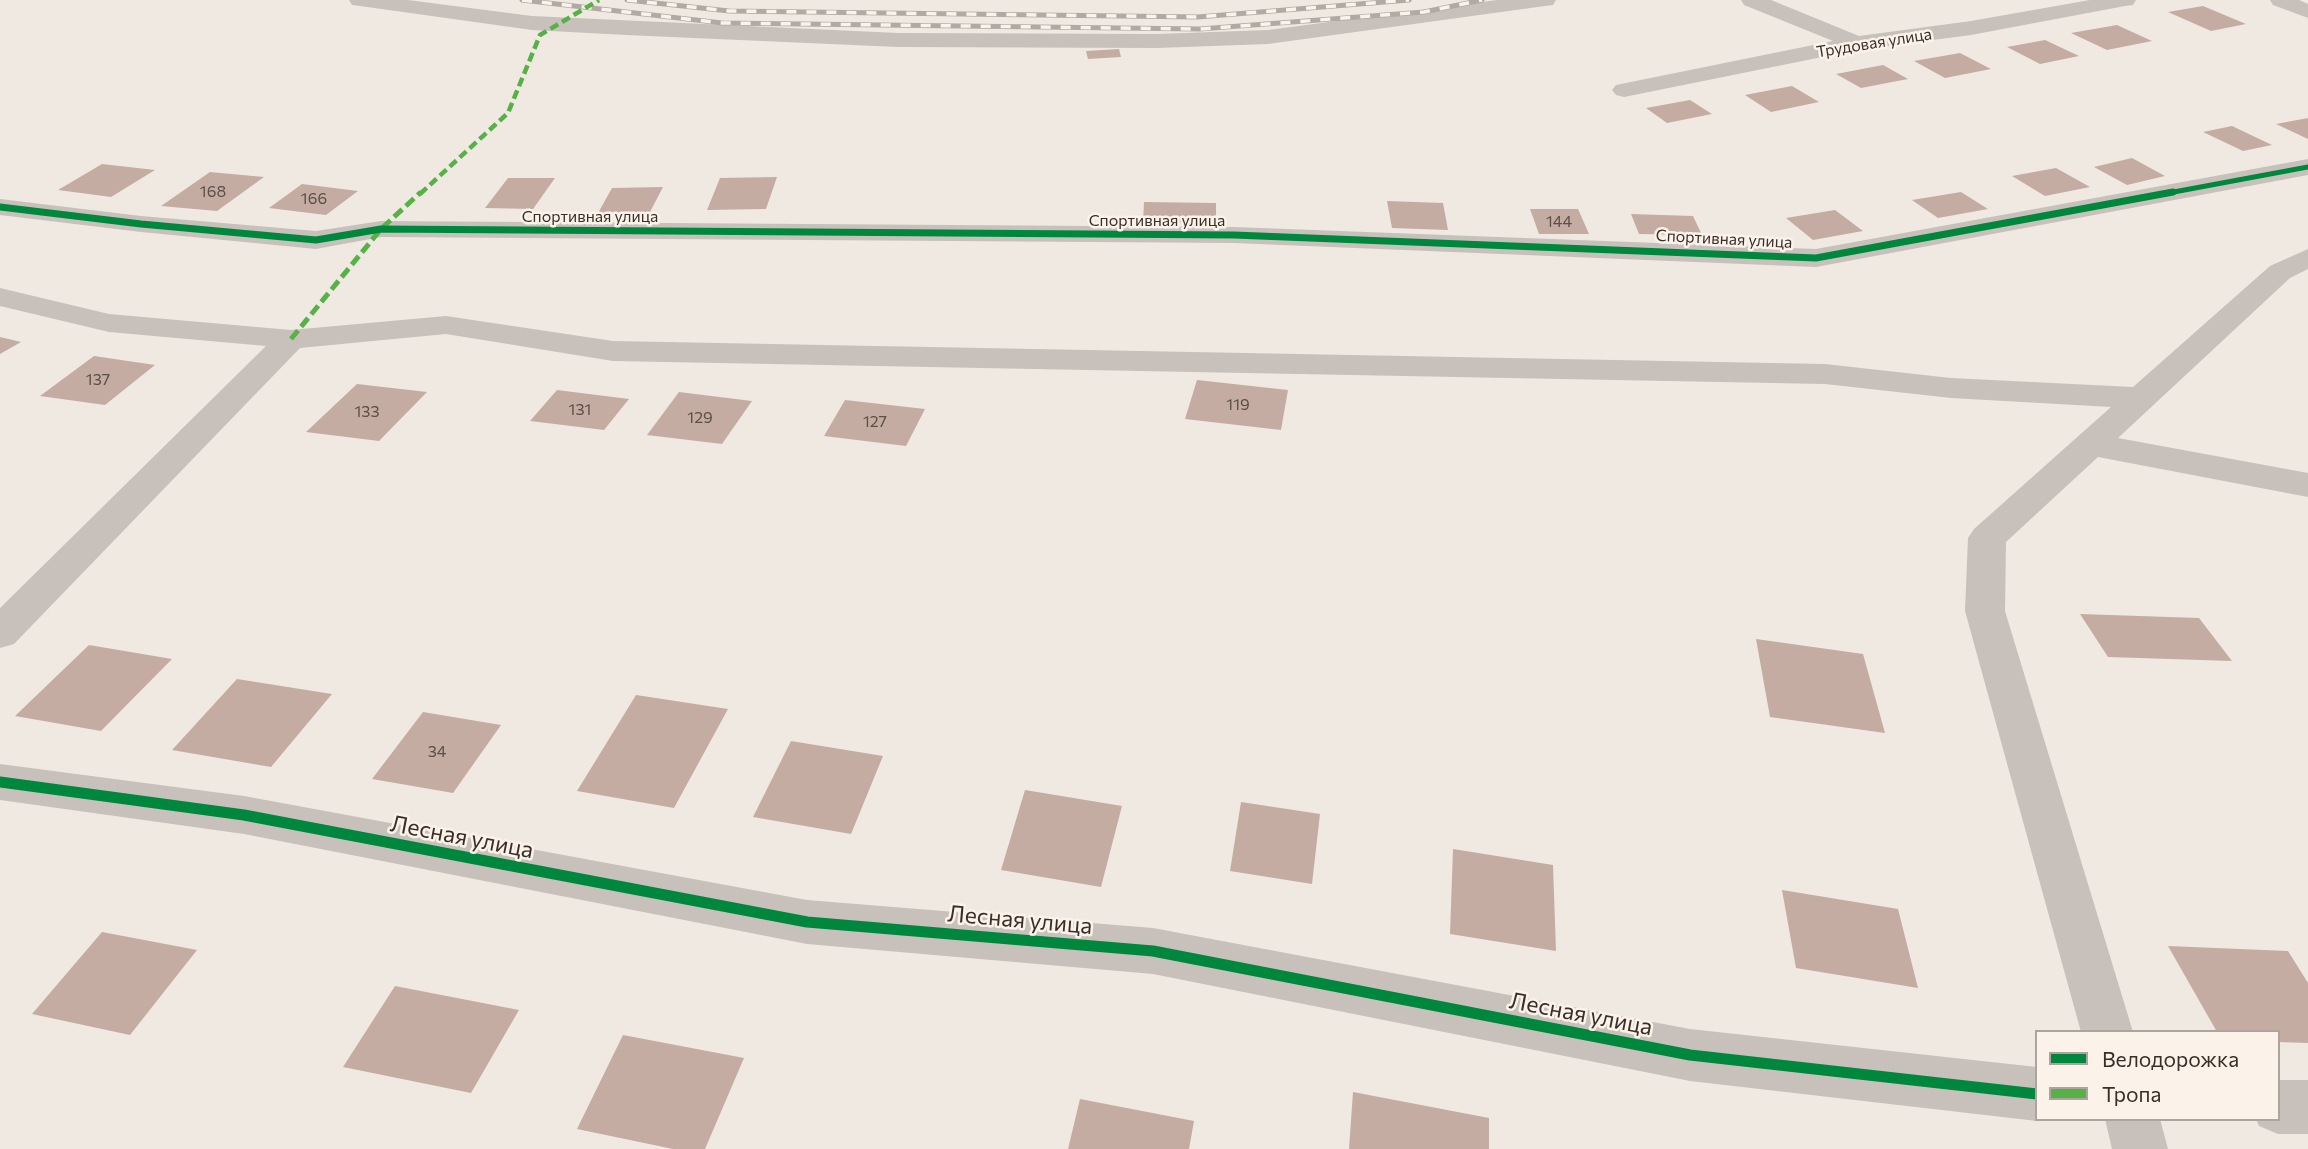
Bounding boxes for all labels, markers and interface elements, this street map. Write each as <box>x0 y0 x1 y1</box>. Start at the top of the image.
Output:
street label: Трудовая улица <box>1815 24 1933 62</box>
house number: 168 <box>200 182 226 202</box>
house number: 166 <box>301 189 327 209</box>
street label: Спортивная улица <box>522 207 658 227</box>
street label: Спортивная улица <box>1089 211 1225 231</box>
house number: 144 <box>1546 212 1572 232</box>
street label: Спортивная улица <box>1655 226 1793 252</box>
house number: 137 <box>86 370 110 390</box>
house number: 119 <box>1226 395 1250 415</box>
house number: 131 <box>569 400 591 420</box>
house number: 133 <box>354 402 380 422</box>
house number: 129 <box>687 408 713 428</box>
house number: 127 <box>863 412 887 432</box>
house number: 34 <box>428 742 446 762</box>
street label: Лесная улица <box>388 810 536 864</box>
street label: Лесная улица <box>946 900 1094 940</box>
street label: Лесная улица <box>1507 987 1655 1041</box>
legend <box>2035 1030 2280 1121</box>
text: Велодорожка <box>2102 1046 2239 1071</box>
text: Тропа <box>2102 1081 2161 1106</box>

